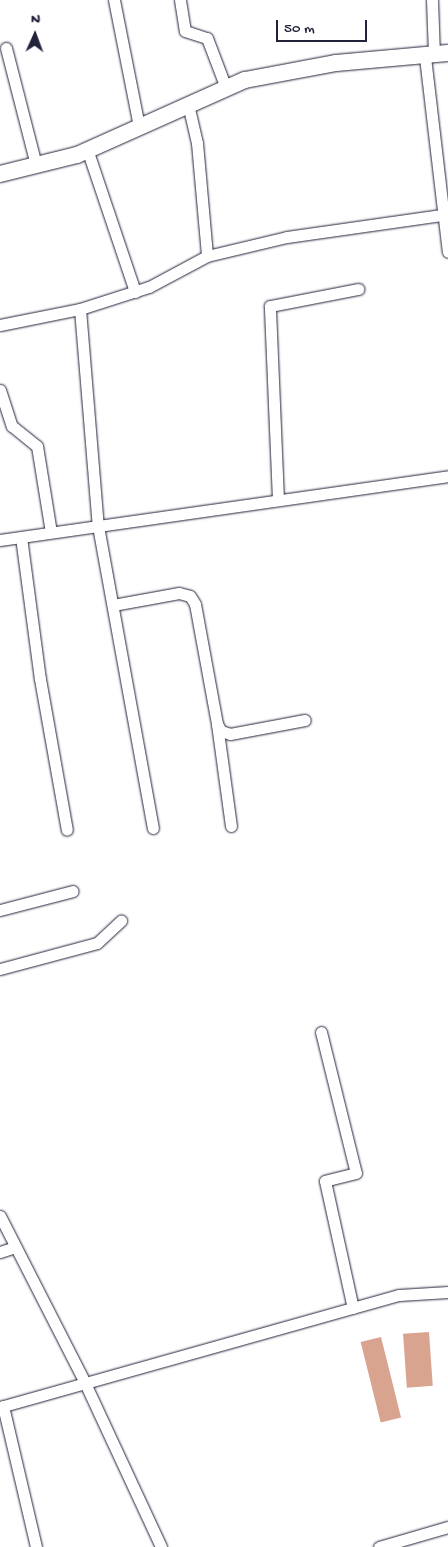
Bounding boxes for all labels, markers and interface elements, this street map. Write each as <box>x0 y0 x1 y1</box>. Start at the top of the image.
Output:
north arrow <box>10 10 60 60</box>
scale bar <box>278 10 369 42</box>
text: N <box>31 11 40 28</box>
text: 50 m <box>284 20 315 38</box>

